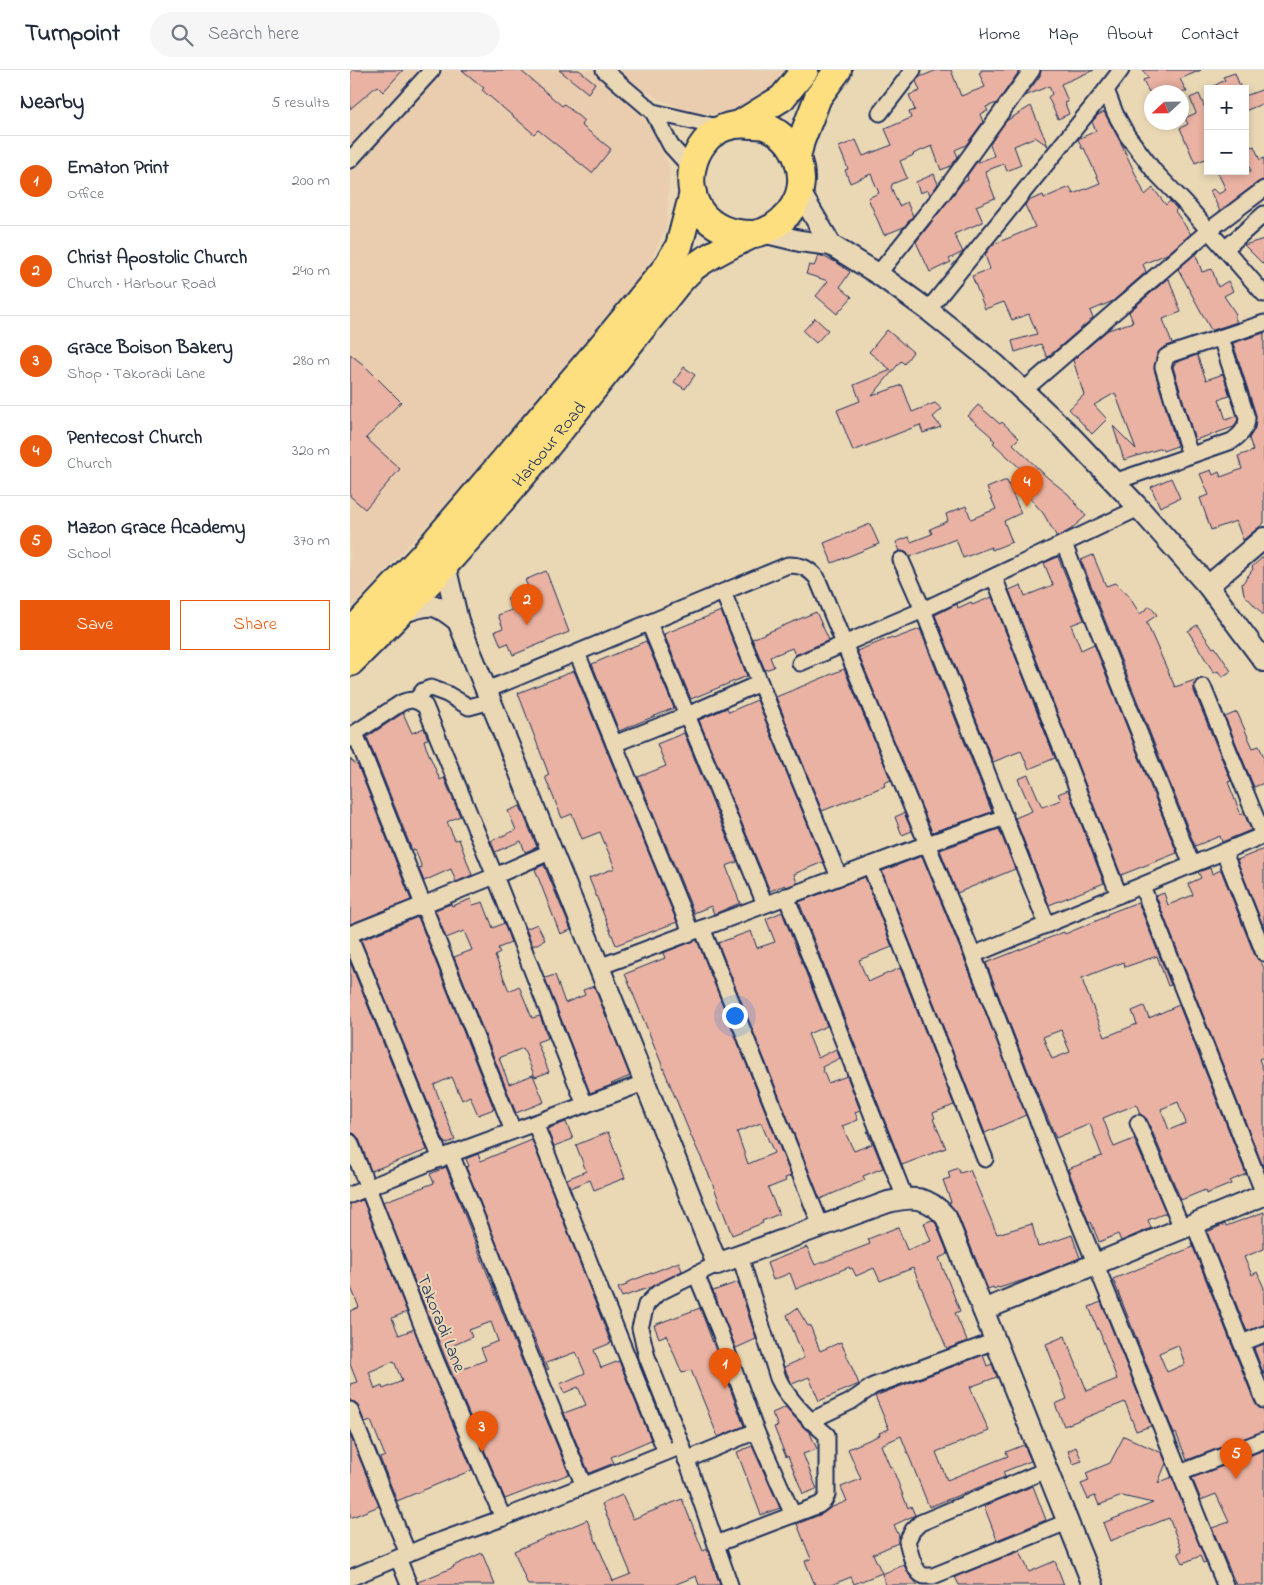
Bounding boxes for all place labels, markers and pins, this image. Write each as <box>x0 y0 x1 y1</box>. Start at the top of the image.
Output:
pin: 4 <box>1011 466 1043 507</box>
pin: 2 <box>511 584 543 625</box>
pin: 1 <box>709 1348 741 1389</box>
pin: 3 <box>466 1411 498 1452</box>
pin: 5 <box>1220 1438 1252 1479</box>

